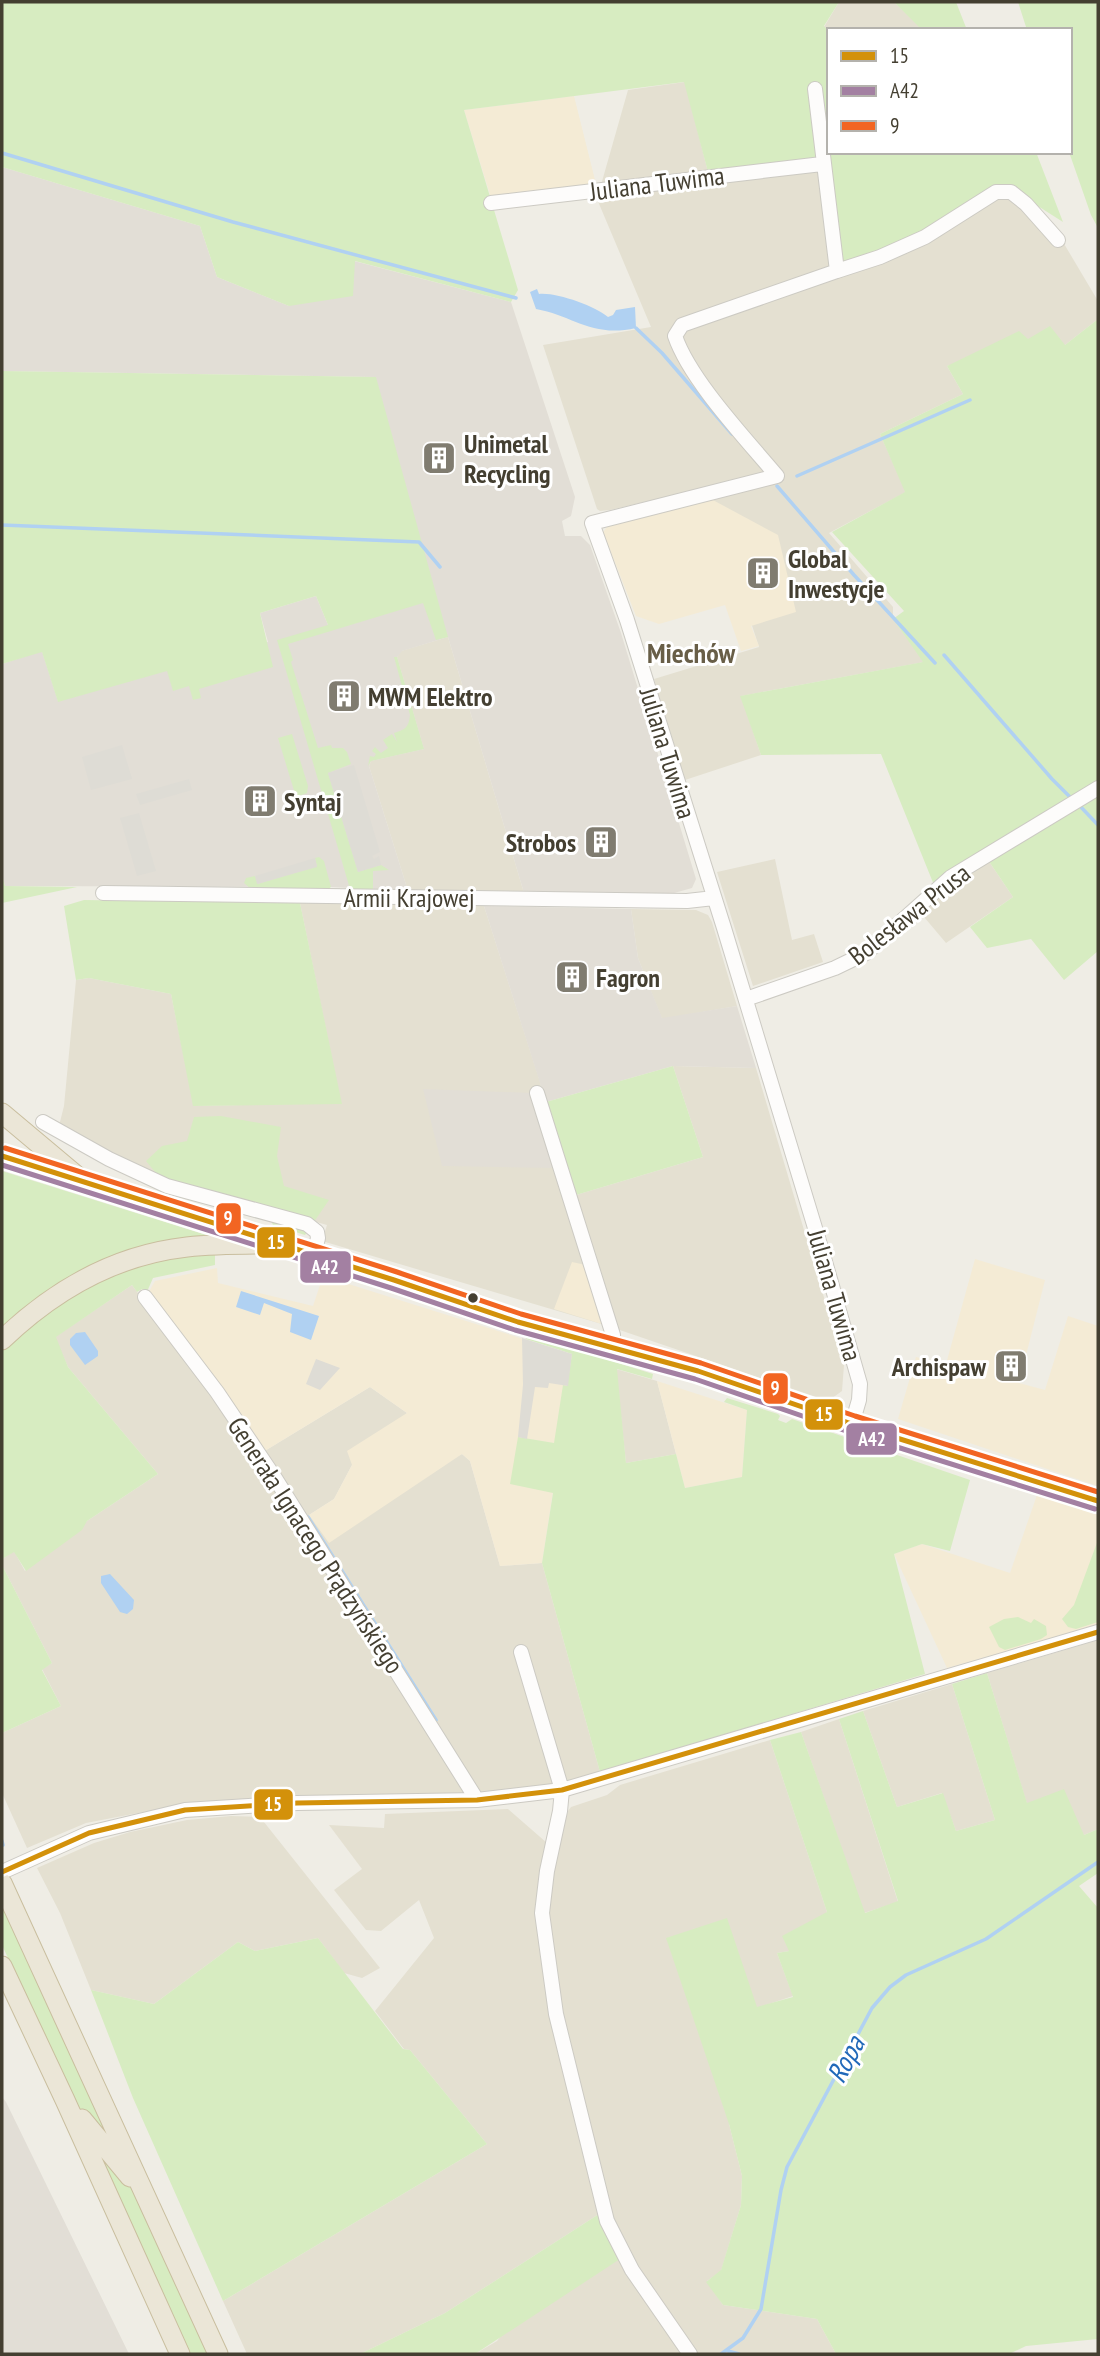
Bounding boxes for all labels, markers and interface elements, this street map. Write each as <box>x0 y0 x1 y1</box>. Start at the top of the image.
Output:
legend <box>827 28 1072 154</box>
text: 15 <box>890 42 909 69</box>
text: A42 <box>890 77 919 104</box>
text: 9 <box>890 112 899 139</box>
street label: Juliana Tuwima <box>587 158 726 208</box>
place label: Unimetal Recycling <box>464 427 551 490</box>
building icon: Unimetal Recycling <box>420 439 458 477</box>
place label: Global Inwestycje <box>788 542 885 605</box>
building icon: Global Inwestycje <box>744 554 782 592</box>
district label: Miechów <box>647 634 735 671</box>
building icon: MWM Elektro <box>325 677 363 715</box>
place label: MWM Elektro <box>368 680 493 713</box>
street label: Juliana Tuwima <box>632 683 704 823</box>
building icon: Syntaj <box>241 782 279 820</box>
place label: Syntaj <box>284 785 342 818</box>
building icon: Strobos <box>582 823 620 861</box>
place label: Strobos <box>506 826 576 859</box>
street label: Bolesława Prusa <box>842 856 976 972</box>
street label: Armii Krajowej <box>344 881 474 914</box>
building icon: Fagron <box>553 958 591 996</box>
place label: Fagron <box>596 961 660 994</box>
line badge: 9 <box>215 1202 242 1235</box>
text: 9 <box>223 1206 233 1230</box>
street label: Juliana Tuwima <box>800 1224 870 1365</box>
line badge: 15 <box>256 1226 296 1259</box>
text: 15 <box>267 1230 285 1254</box>
line badge: A42 <box>299 1250 352 1284</box>
text: A42 <box>310 1255 339 1279</box>
unlabelled marker <box>466 1291 480 1305</box>
building icon: Archispaw <box>992 1347 1030 1385</box>
place label: Archispaw <box>891 1350 986 1383</box>
line badge: 9 <box>762 1372 789 1405</box>
text: 9 <box>770 1376 780 1400</box>
line badge: 15 <box>804 1398 844 1431</box>
text: 15 <box>815 1402 833 1426</box>
street label: Generała Ignacego Prądzyńskiego <box>221 1410 411 1680</box>
line badge: A42 <box>845 1422 898 1456</box>
text: A42 <box>857 1427 886 1451</box>
line badge: 15 <box>253 1788 294 1821</box>
text: 15 <box>264 1792 282 1816</box>
water label: Ropa <box>817 2028 873 2089</box>

